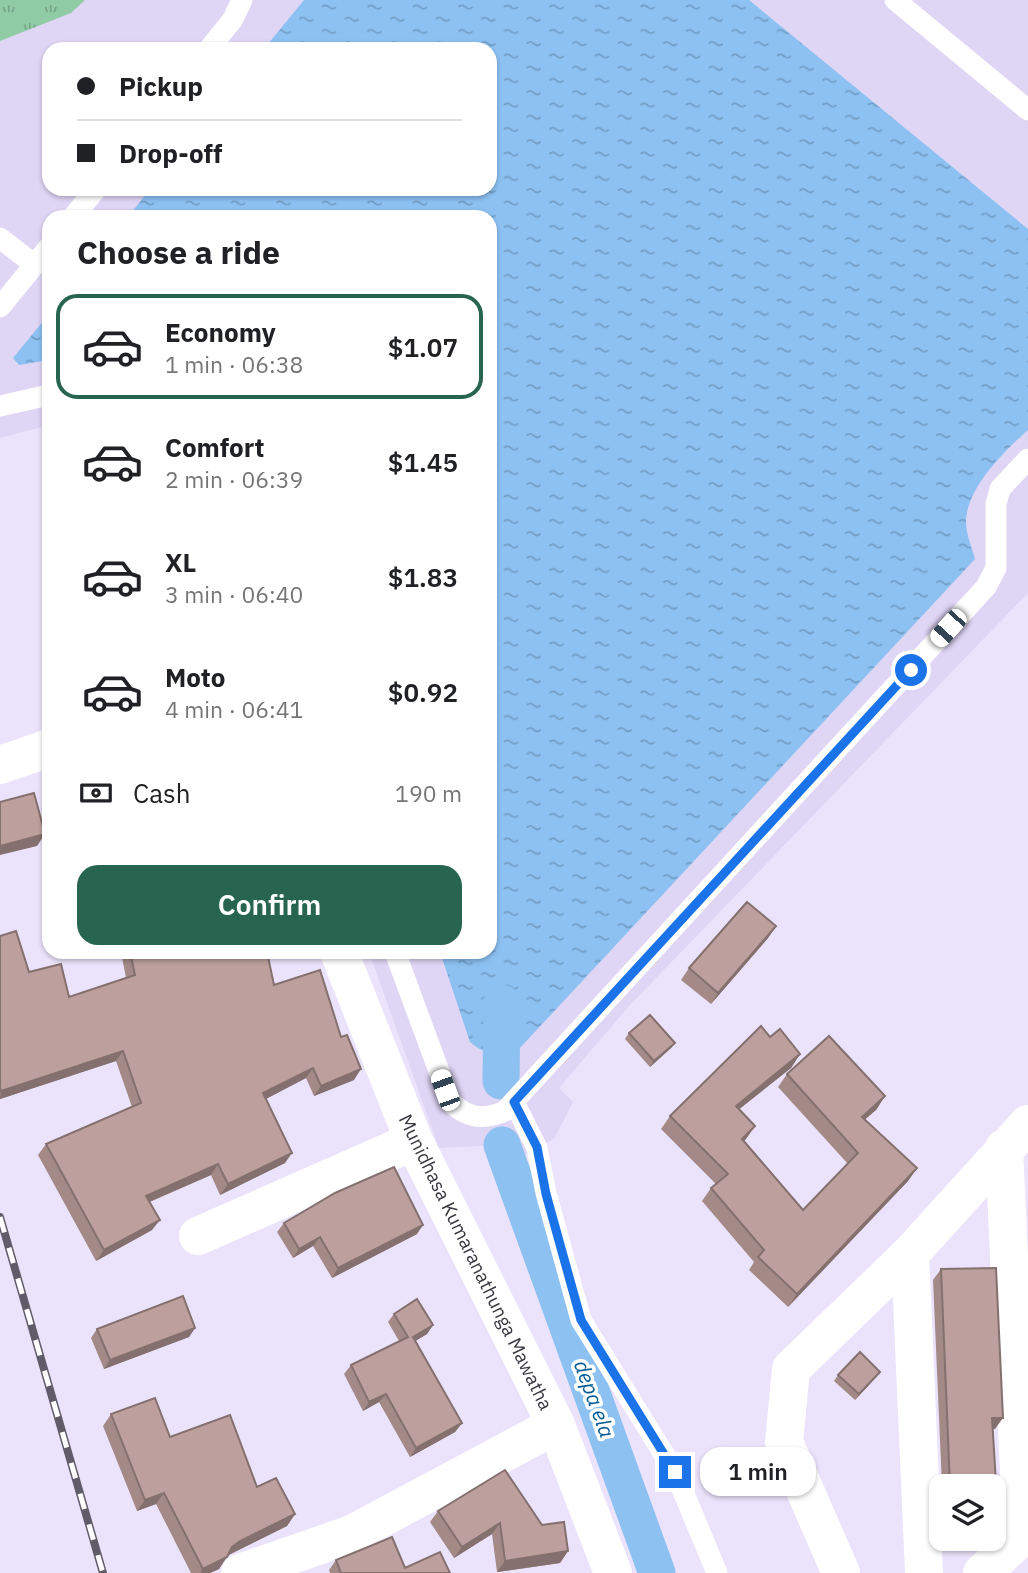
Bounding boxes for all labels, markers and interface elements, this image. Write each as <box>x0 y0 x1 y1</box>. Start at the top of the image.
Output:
text: Pickup <box>119 69 203 103</box>
text: Drop-off <box>119 136 222 170</box>
text: Choose a ride <box>77 231 280 273</box>
icon: car <box>81 315 144 378</box>
text: Economy <box>165 315 276 349</box>
text: $1.07 <box>388 330 458 364</box>
text: 1 min · 06:38 <box>165 349 303 379</box>
icon: car <box>81 430 144 493</box>
text: Comfort <box>165 430 264 464</box>
text: $1.45 <box>388 445 458 479</box>
text: 2 min · 06:39 <box>165 464 303 494</box>
icon: car <box>81 545 144 608</box>
text: XL <box>165 545 196 579</box>
text: $1.83 <box>388 560 458 594</box>
text: 3 min · 06:40 <box>165 579 303 609</box>
car <box>927 605 970 651</box>
route start <box>895 654 927 686</box>
icon: car <box>81 660 144 723</box>
text: Moto <box>165 660 225 694</box>
text: $0.92 <box>388 675 458 709</box>
text: 4 min · 06:41 <box>165 694 303 724</box>
icon: cash <box>77 774 115 812</box>
text: Cash <box>133 776 190 810</box>
text: 190 m <box>395 778 462 808</box>
button: Confirm <box>77 865 462 945</box>
car <box>428 1067 463 1113</box>
street label: Munidhasa Kumaranathunga Mawatha <box>394 1110 558 1414</box>
water label: depa ela <box>568 1356 622 1441</box>
callout: 1 min <box>700 1448 815 1496</box>
route end <box>659 1456 691 1488</box>
text: 1 min <box>728 1456 788 1486</box>
map controls <box>929 1474 1006 1551</box>
button: layers <box>929 1474 1006 1551</box>

